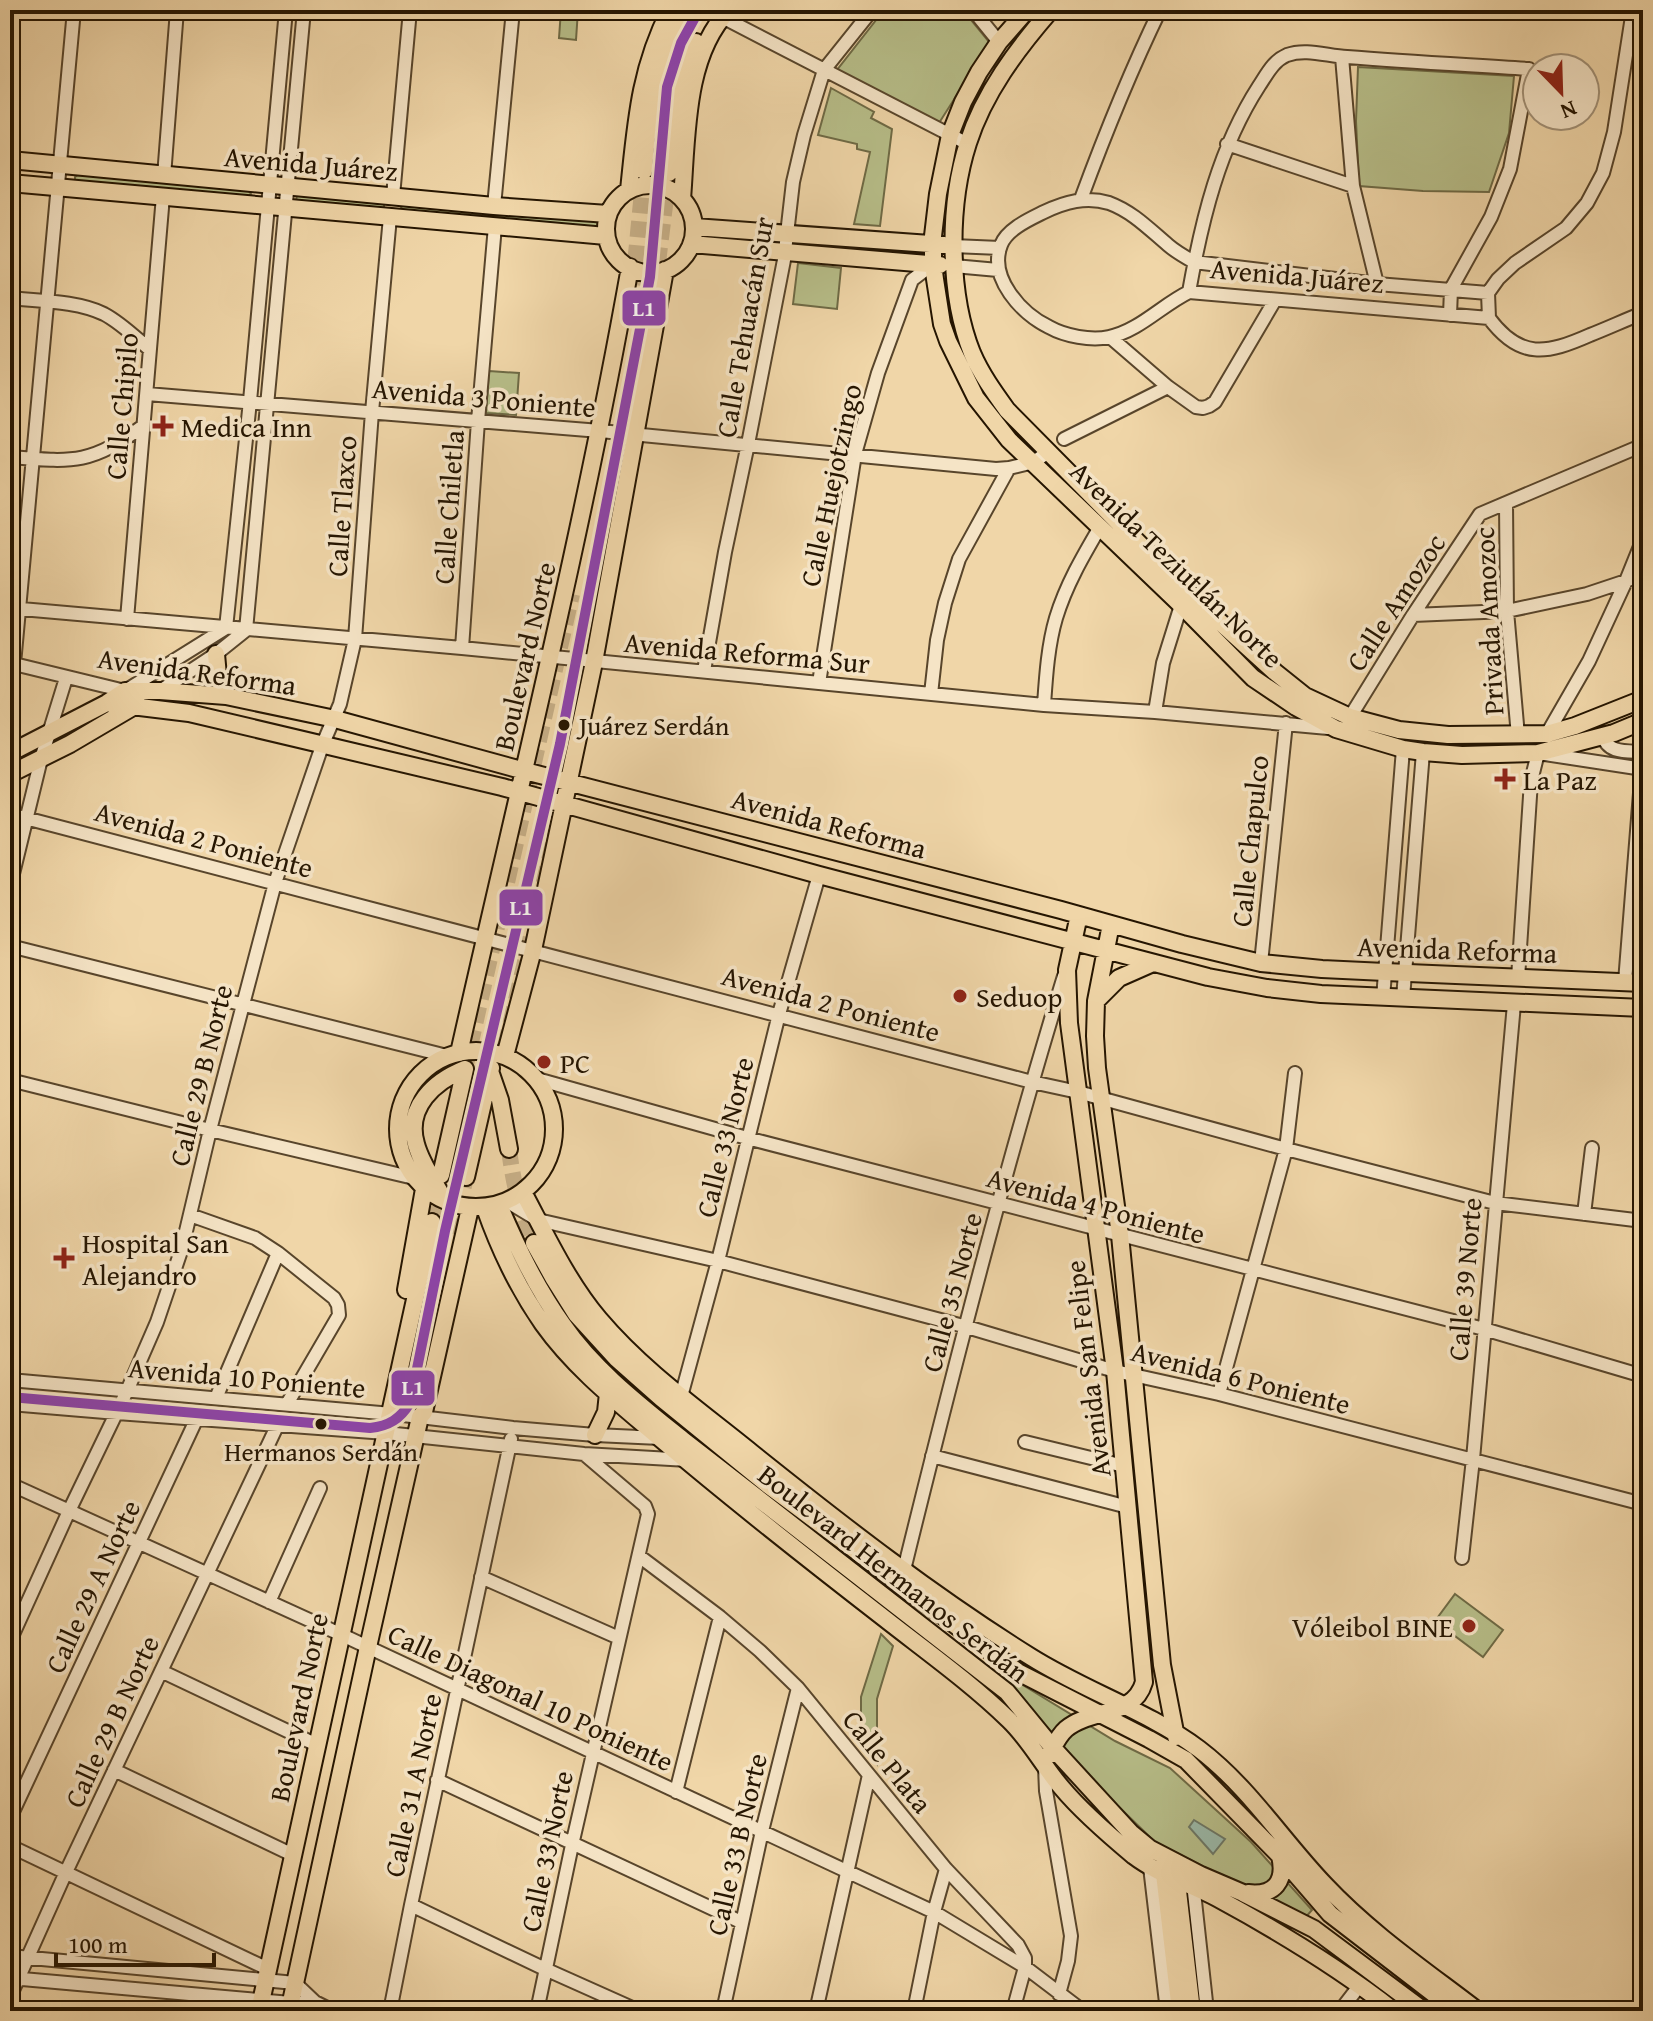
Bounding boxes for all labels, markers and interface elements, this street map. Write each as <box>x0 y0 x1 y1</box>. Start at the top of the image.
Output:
north arrow <box>1521 52 1601 132</box>
text: N <box>1556 93 1582 128</box>
street label: Avenida Juárez <box>223 135 399 191</box>
street label: Calle Tehuacán Sur <box>704 213 784 440</box>
street label: Avenida Juárez <box>1209 247 1385 303</box>
line badge: L1 <box>621 289 667 327</box>
text: L1 <box>633 292 655 324</box>
street label: Calle Chipilo <box>94 331 148 481</box>
street label: Avenida 3 Poniente <box>370 367 598 427</box>
street label: Calle Huejotzingo <box>789 380 871 590</box>
place label: Medica Inn <box>181 406 312 447</box>
marker: Medica Inn <box>152 415 174 437</box>
street label: Calle Chiletla <box>422 428 474 585</box>
street label: Calle Tlaxco <box>316 434 366 578</box>
street label: Avenida Teziutlán Norte <box>1061 451 1293 677</box>
street label: Calle Amozoc <box>1335 525 1455 679</box>
street label: Privada Amozoc <box>1463 526 1513 716</box>
street label: Boulevard Norte <box>482 558 566 754</box>
street label: Avenida Reforma Sur <box>622 621 872 683</box>
street label: Avenida Reforma <box>95 637 300 705</box>
place label: Juárez Serdán <box>576 706 730 745</box>
marker: Juárez Serdán <box>556 717 572 733</box>
street label: Calle Chapulco <box>1220 753 1278 929</box>
place label: La Paz <box>1523 759 1597 800</box>
marker: La Paz <box>1494 768 1516 790</box>
street label: Avenida Reforma <box>727 777 932 869</box>
street label: Avenida 2 Poniente <box>90 790 318 888</box>
line badge: L1 <box>498 888 544 927</box>
text: L1 <box>510 891 532 923</box>
street label: Avenida Reforma <box>1356 925 1558 973</box>
street label: Avenida 2 Poniente <box>717 954 945 1052</box>
place label: Seduop <box>976 976 1062 1017</box>
street label: Calle 29 B Norte <box>158 980 242 1170</box>
marker: Seduop <box>951 987 969 1005</box>
place label: PC <box>560 1042 590 1083</box>
marker: PC <box>535 1053 553 1071</box>
street label: Calle 33 Norte <box>684 1053 764 1221</box>
street label: Avenida 4 Poniente <box>982 1156 1210 1254</box>
street label: Calle 39 Norte <box>1436 1196 1492 1362</box>
street label: Calle 35 Norte <box>910 1208 992 1376</box>
place label: Hospital San Alejandro <box>82 1222 229 1295</box>
marker: Hospital San Alejandro <box>53 1247 75 1269</box>
street label: Avenida San Felipe <box>1053 1258 1121 1480</box>
street label: Avenida 6 Poniente <box>1127 1330 1355 1424</box>
street label: Avenida 10 Poniente <box>127 1346 367 1408</box>
line badge: L1 <box>390 1369 436 1407</box>
text: L1 <box>402 1371 424 1403</box>
marker: Hermanos Serdán <box>313 1416 329 1432</box>
place label: Hermanos Serdán <box>224 1432 418 1471</box>
street label: Boulevard Hermanos Serdán <box>750 1454 1038 1692</box>
street label: Calle 29 A Norte <box>34 1493 150 1679</box>
place label: Vóleibol BINE <box>1292 1606 1453 1647</box>
street label: Boulevard Norte <box>258 1609 338 1805</box>
street label: Calle Diagonal 10 Poniente <box>382 1613 680 1781</box>
marker: Vóleibol BINE <box>1460 1617 1478 1635</box>
street label: Calle 29 B Norte <box>53 1628 169 1814</box>
street label: Calle 31 A Norte <box>373 1689 451 1881</box>
street label: Calle Plata <box>833 1700 943 1822</box>
street label: Calle 33 B Norte <box>695 1749 777 1939</box>
street label: Calle 33 Norte <box>509 1767 583 1935</box>
scale bar <box>56 1917 214 1967</box>
text: 100 m <box>68 1927 128 1962</box>

